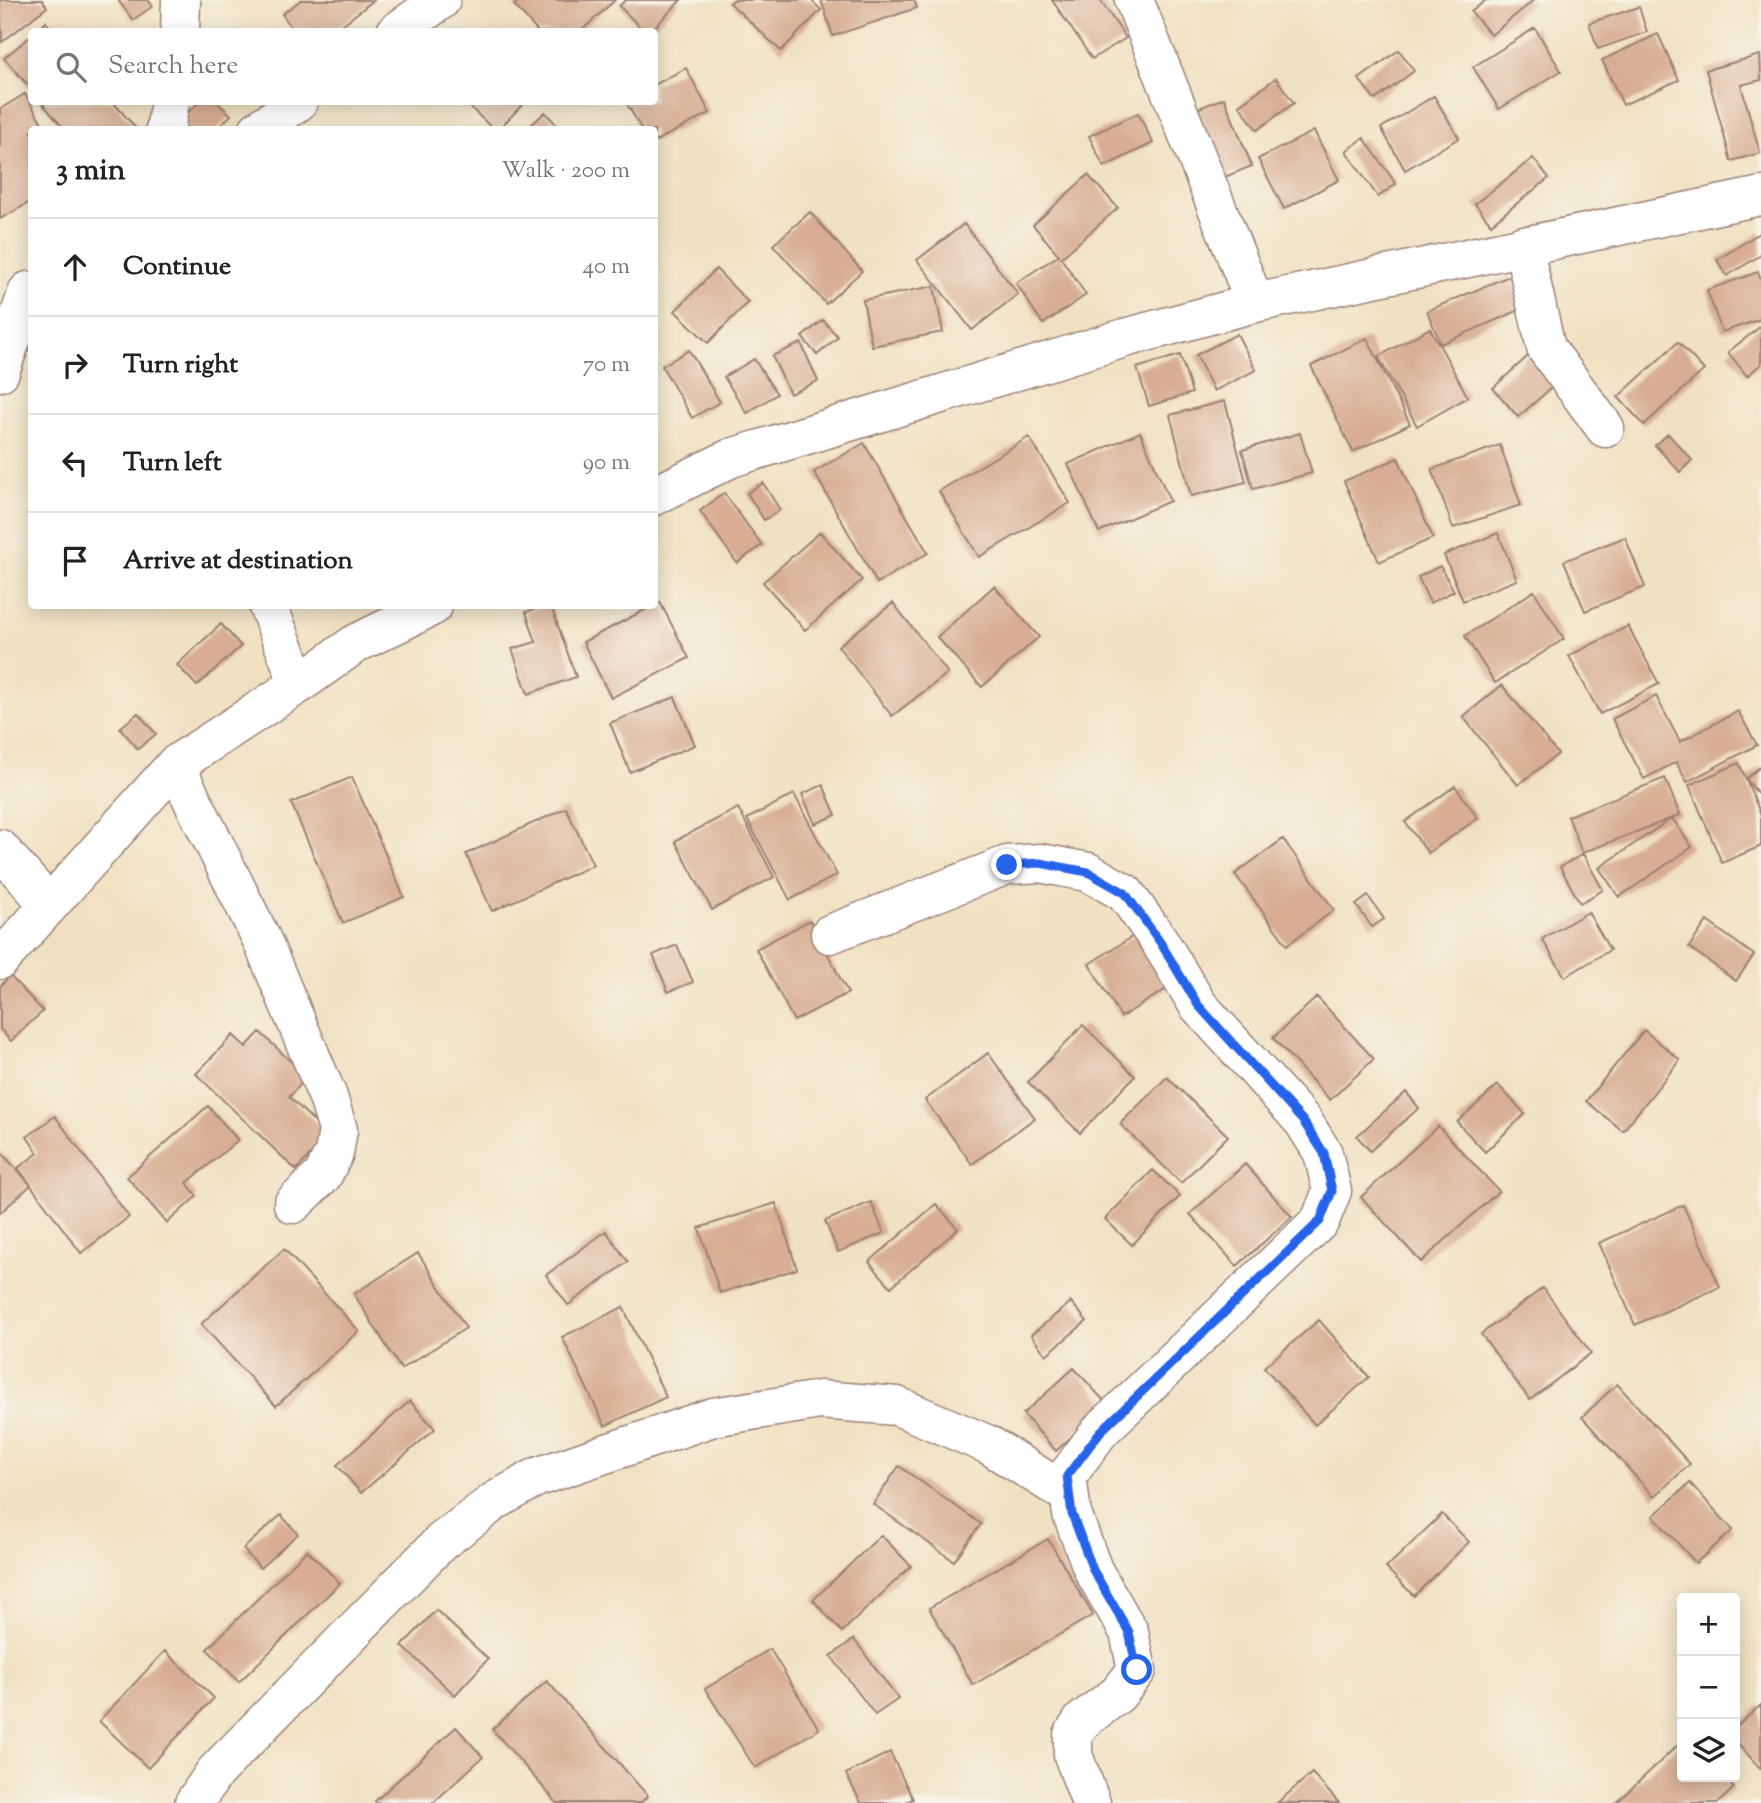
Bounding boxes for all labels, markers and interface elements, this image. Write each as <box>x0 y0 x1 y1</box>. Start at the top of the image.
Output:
search box <box>28 28 658 105</box>
icon: search <box>52 48 90 86</box>
text: Search here <box>108 48 238 85</box>
text: 3 min <box>56 150 126 193</box>
text: Walk · 200 m <box>501 155 630 188</box>
icon: ahead <box>56 248 94 286</box>
text: Continue <box>123 249 231 286</box>
text: 40 m <box>583 251 630 284</box>
icon: right <box>56 346 94 384</box>
text: Turn right <box>123 347 238 384</box>
text: 70 m <box>583 349 630 382</box>
icon: left <box>56 444 94 482</box>
text: Turn left <box>123 445 222 482</box>
text: 90 m <box>583 447 630 480</box>
icon: arrive <box>56 542 94 580</box>
text: Arrive at destination <box>123 543 353 580</box>
route end <box>991 849 1022 880</box>
map controls <box>1677 1593 1740 1782</box>
button: + <box>1677 1593 1740 1656</box>
route start <box>1121 1654 1152 1685</box>
button: − <box>1677 1656 1740 1719</box>
button: layers <box>1677 1719 1740 1782</box>

